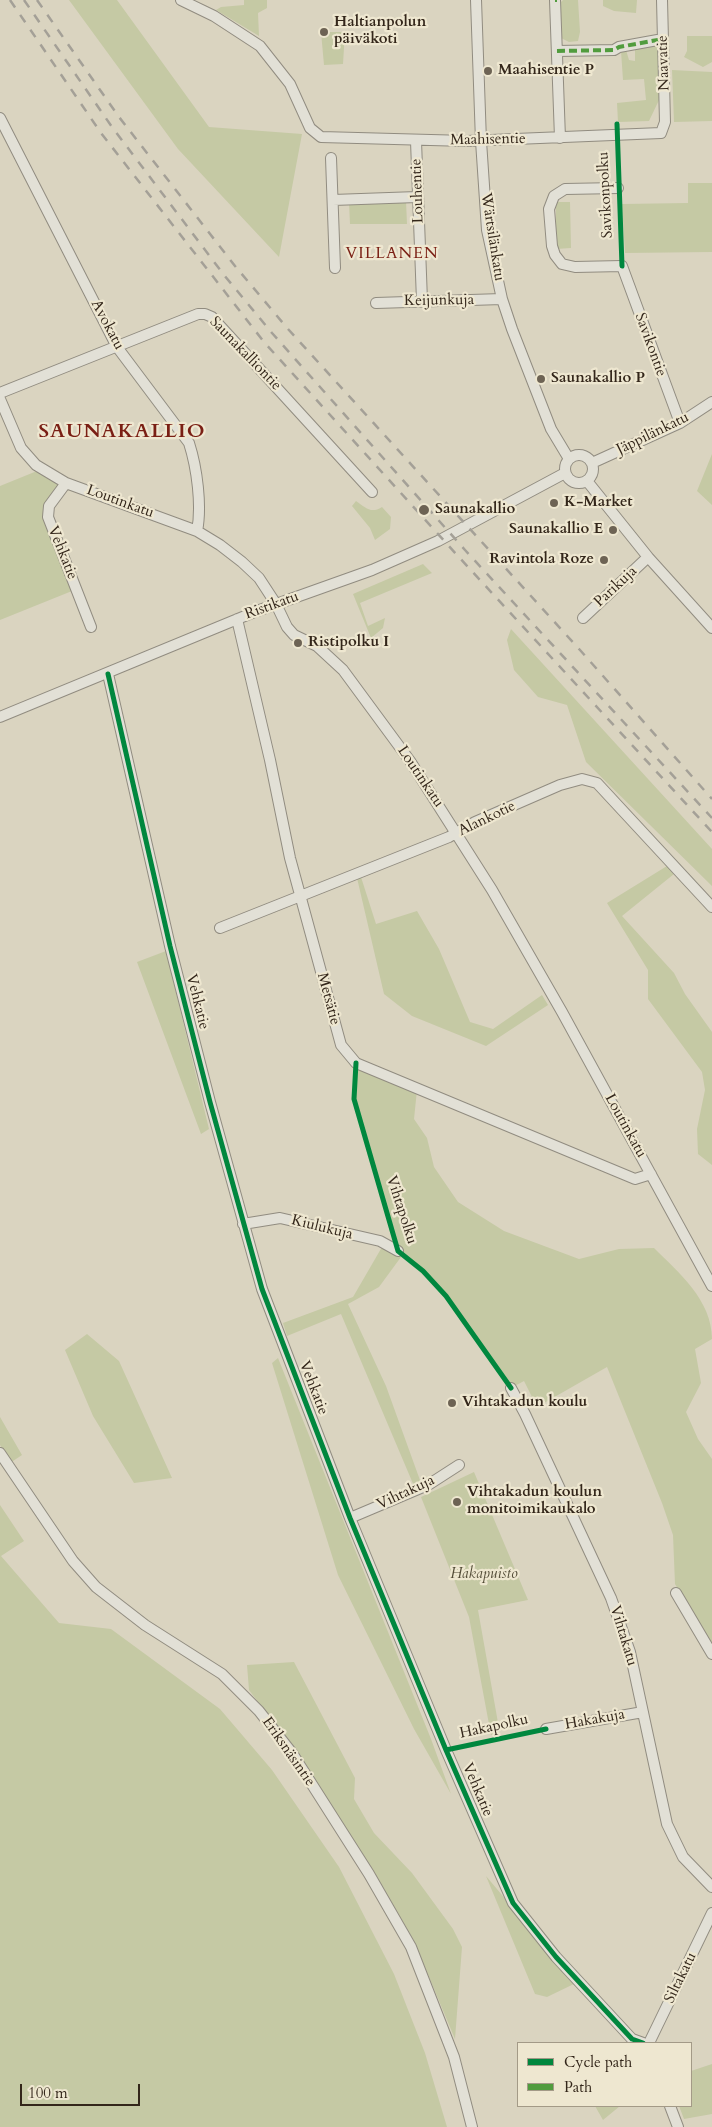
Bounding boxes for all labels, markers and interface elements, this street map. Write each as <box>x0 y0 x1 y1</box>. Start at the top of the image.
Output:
place label: Haltianpolun päiväkoti <box>334 14 426 49</box>
marker: Haltianpolun päiväkoti <box>318 26 330 38</box>
street label: Naavatie <box>654 35 674 91</box>
place label: Maahisentie P <box>498 62 594 80</box>
marker: Maahisentie P <box>482 65 494 77</box>
street label: Maahisentie <box>450 130 526 150</box>
street label: Savikonpolku <box>595 151 617 239</box>
street label: Louhentie <box>408 158 428 224</box>
street label: Wärtsilänkatu <box>476 192 508 282</box>
district label: VILLANEN <box>344 244 440 264</box>
street label: Keijunkuja <box>404 291 474 311</box>
street label: Avokatu <box>86 297 128 353</box>
street label: Savikontie <box>630 311 670 379</box>
street label: Saunakalliontie <box>205 313 285 395</box>
place label: Saunakallio P <box>551 370 645 388</box>
marker: Saunakallio P <box>535 373 547 385</box>
street label: Jäppilänkatu <box>614 409 692 459</box>
district label: SAUNAKALLIO <box>37 420 207 444</box>
street label: Loutinkatu <box>84 482 156 522</box>
place label: K-Market <box>564 494 633 512</box>
marker: K-Market <box>548 497 560 509</box>
place label: Saunakallio <box>435 501 515 519</box>
marker: Saunakallio <box>417 503 431 517</box>
place label: Saunakallio E <box>509 521 603 539</box>
street label: Vehkatie <box>43 524 81 582</box>
marker: Saunakallio E <box>607 524 619 536</box>
place label: Ravintola Roze <box>489 551 594 569</box>
marker: Ravintola Roze <box>598 554 610 566</box>
street label: Parikuja <box>591 563 641 611</box>
street label: Ristikatu <box>243 588 301 624</box>
place label: Ristipolku I <box>308 634 389 652</box>
marker: Ristipolku I <box>292 637 304 649</box>
street label: Loutinkatu <box>393 743 447 811</box>
street label: Alankotie <box>455 797 519 841</box>
street label: Metsätie <box>312 971 344 1027</box>
street label: Vehkatie <box>181 972 213 1032</box>
street label: Loutinkatu <box>600 1091 650 1161</box>
street label: Vihtapolku <box>381 1174 421 1246</box>
street label: Kiulukuja <box>289 1212 355 1244</box>
street label: Vehkatie <box>295 1358 331 1418</box>
place label: Vihtakadun koulu <box>462 1394 587 1412</box>
marker: Vihtakadun koulu <box>446 1397 458 1409</box>
street label: Vihtakuja <box>374 1472 438 1514</box>
place label: Vihtakadun koulun monitoimikaukalo <box>467 1484 602 1519</box>
marker: Vihtakadun koulun monitoimikaukalo <box>451 1496 463 1508</box>
park label: Hakapuisto <box>450 1566 518 1584</box>
street label: Vihtakatu <box>605 1604 641 1668</box>
street label: Hakakuja <box>564 1706 626 1734</box>
street label: Hakapolku <box>458 1711 530 1743</box>
street label: Eriksnäsintie <box>257 1714 319 1790</box>
street label: Vehkatie <box>458 1761 496 1819</box>
street label: Siltakatu <box>661 1950 701 2006</box>
legend <box>517 2042 692 2107</box>
text: Cycle path <box>564 2052 632 2072</box>
scale bar <box>22 2074 142 2106</box>
text: Path <box>564 2077 592 2097</box>
text: 100 m <box>28 2083 68 2103</box>

